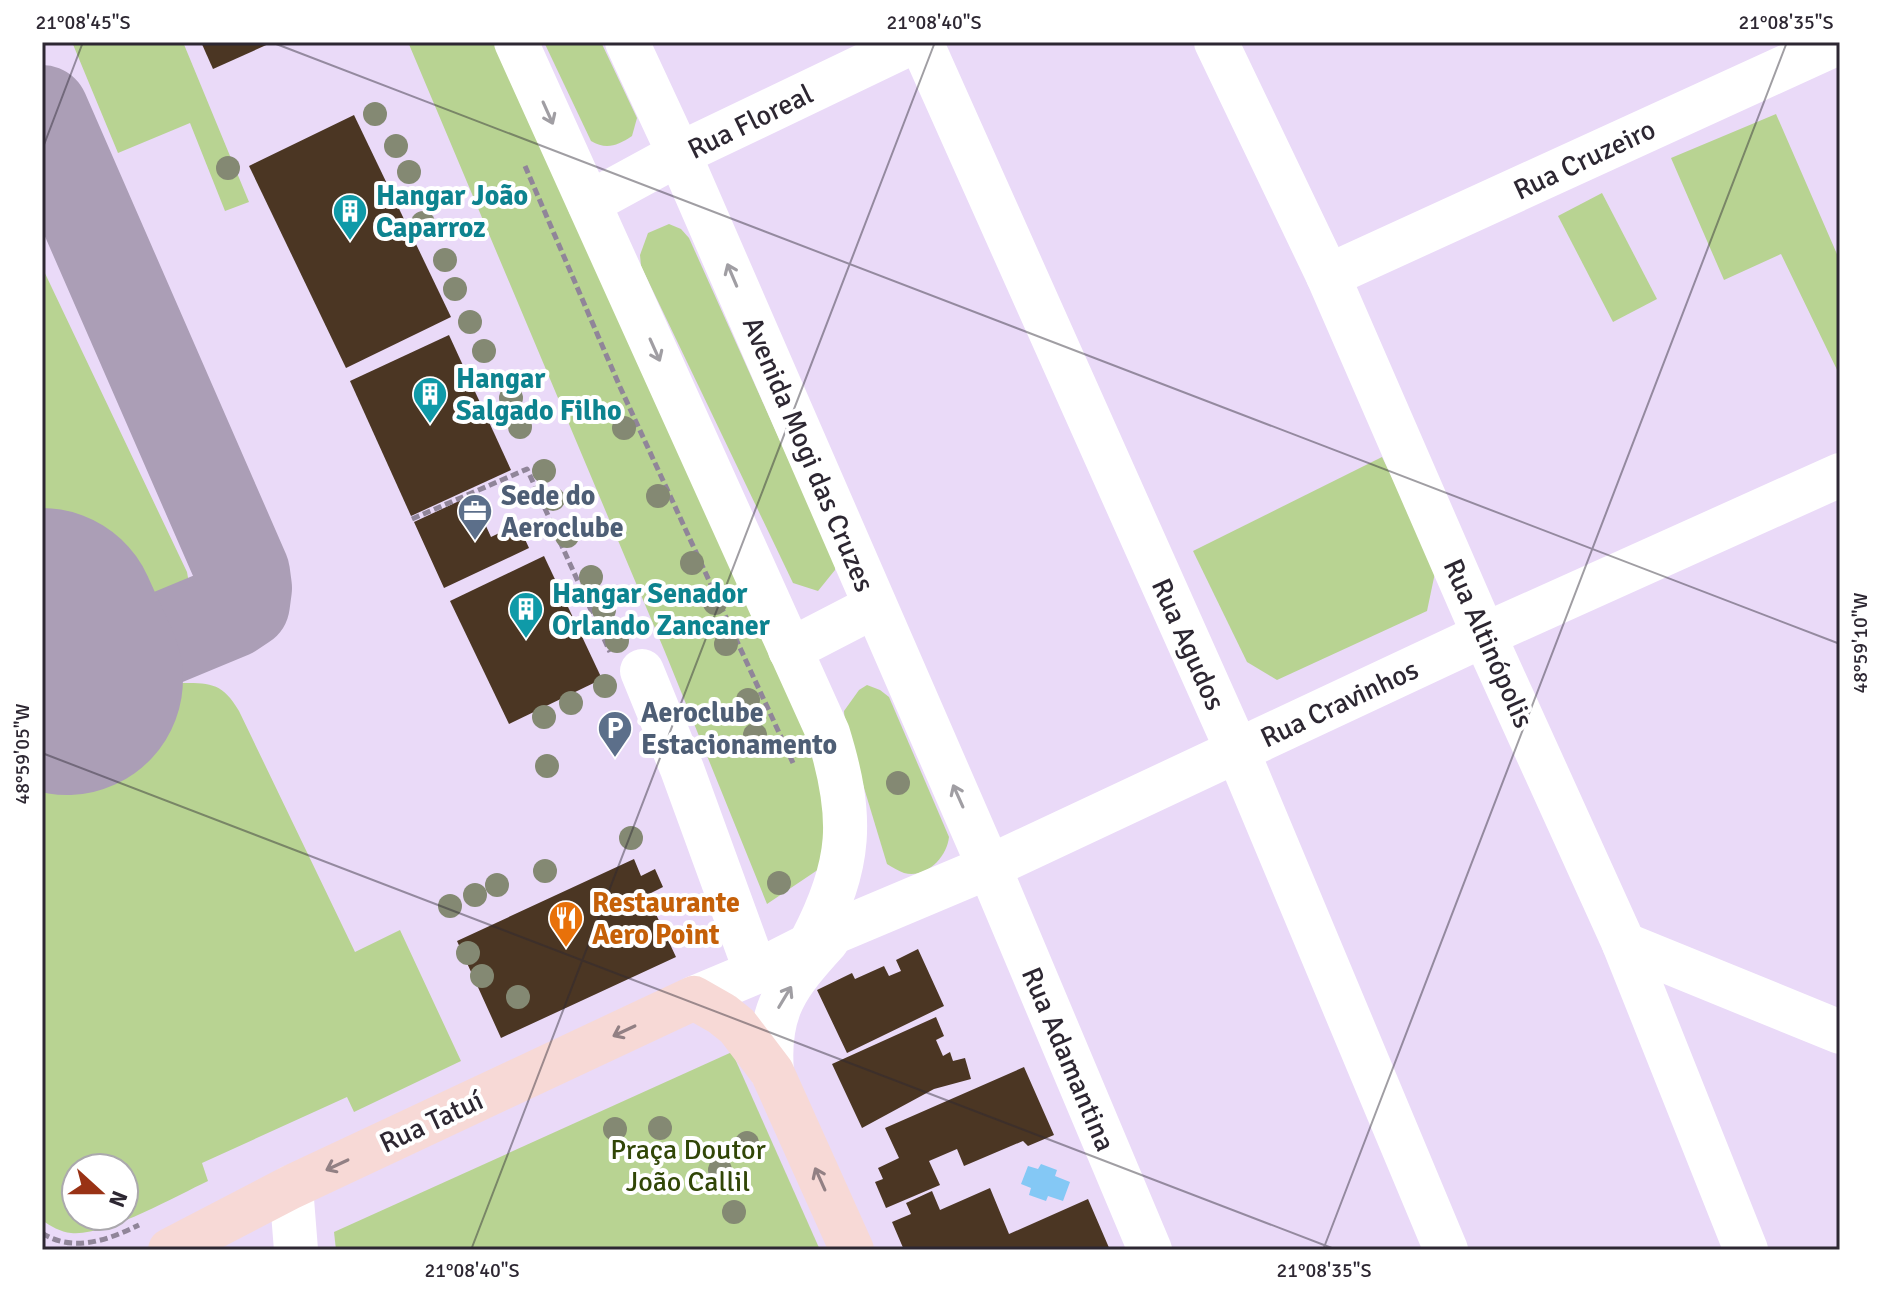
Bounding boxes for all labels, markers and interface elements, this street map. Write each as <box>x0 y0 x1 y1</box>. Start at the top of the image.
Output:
text: 21°08'45"S <box>35 10 131 35</box>
text: 21°08'40"S <box>886 10 982 35</box>
text: 21°08'35"S <box>1738 10 1834 35</box>
street label: Rua Floreal <box>682 77 819 167</box>
one-way arrow <box>542 100 557 125</box>
street label: Rua Cruzeiro <box>1508 112 1661 208</box>
place label: Hangar João Caparroz <box>376 179 528 245</box>
building icon: Hangar João Caparroz <box>331 192 369 242</box>
one-way arrow <box>723 263 738 288</box>
street label: Avenida Mogi das Cruzes <box>735 312 881 597</box>
one-way arrow <box>648 338 663 362</box>
place label: Hangar Salgado Filho <box>456 362 622 428</box>
building icon: Hangar Salgado Filho <box>411 375 449 425</box>
place label: Sede do Aeroclube <box>501 479 624 545</box>
office icon: Sede do Aeroclube <box>456 492 494 542</box>
street label: Rua Altinópolis <box>1436 554 1540 733</box>
street label: Rua Agudos <box>1144 573 1232 716</box>
place label: Hangar Senador Orlando Zancaner <box>552 577 771 643</box>
building icon: Hangar Senador Orlando Zancaner <box>507 590 545 640</box>
text: 48°59'10"W <box>1848 592 1873 694</box>
street label: Rua Cravinhos <box>1255 653 1424 755</box>
place label: Aeroclube Estacionamento <box>641 696 837 762</box>
text: 48°59'05"W <box>10 703 35 805</box>
parking icon: Aeroclube Estacionamento <box>596 709 634 759</box>
one-way arrow <box>949 784 964 809</box>
place label: Restaurante Aero Point <box>592 886 740 952</box>
restaurant icon: Restaurante Aero Point <box>547 899 585 949</box>
street label: Rua Adamantina <box>1014 962 1122 1157</box>
one-way arrow <box>777 986 793 1009</box>
one-way arrow <box>612 1024 636 1039</box>
street label: Rua Tatuí <box>374 1083 489 1161</box>
park label: Praça Doutor João Callil <box>610 1133 767 1199</box>
north arrow <box>60 1152 140 1232</box>
one-way arrow <box>326 1158 350 1173</box>
one-way arrow <box>811 1167 826 1192</box>
text: N <box>103 1187 134 1211</box>
text: 21°08'40"S <box>424 1258 520 1283</box>
text: 21°08'35"S <box>1276 1258 1372 1283</box>

